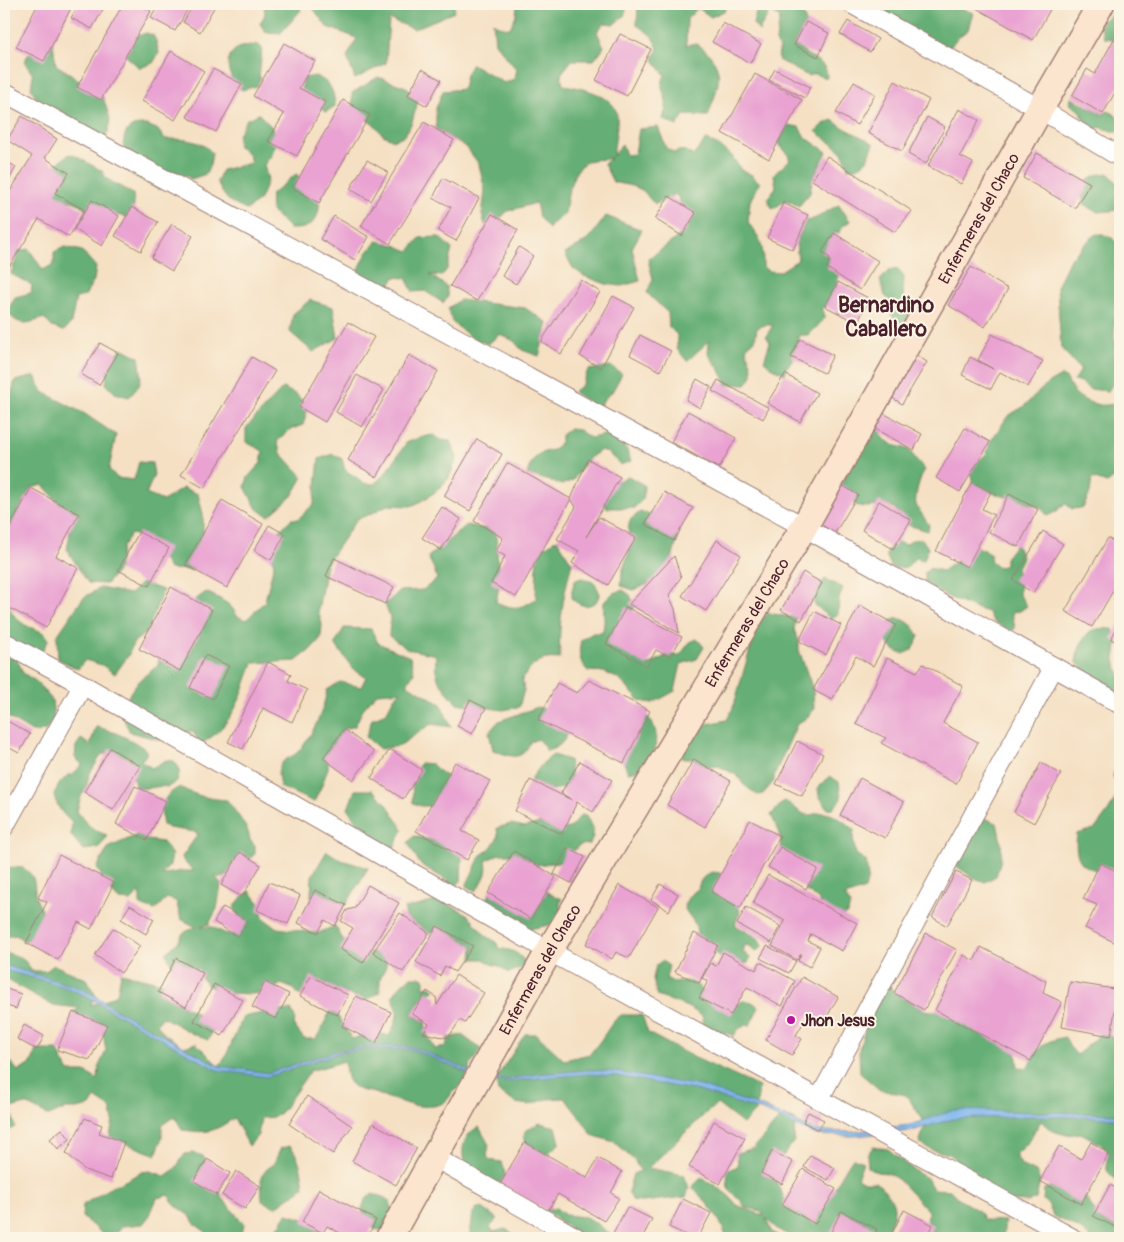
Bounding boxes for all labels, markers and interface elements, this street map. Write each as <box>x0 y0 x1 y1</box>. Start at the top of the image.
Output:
street label: Enfermeras del Chaco <box>934 149 1024 288</box>
district label: Bernardino Caballero <box>838 292 935 343</box>
street label: Enfermeras del Chaco <box>701 554 794 691</box>
street label: Enfermeras del Chaco <box>495 901 586 1039</box>
place label: Jhon Jesus <box>801 1011 876 1031</box>
marker: Jhon Jesus <box>785 1014 797 1026</box>

